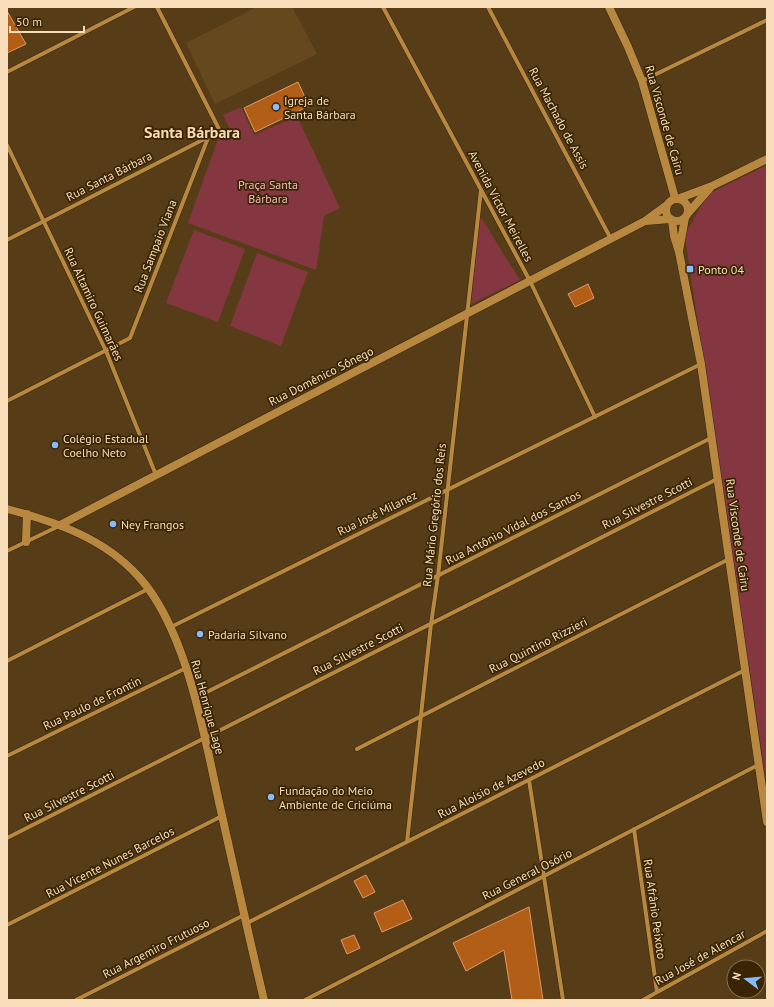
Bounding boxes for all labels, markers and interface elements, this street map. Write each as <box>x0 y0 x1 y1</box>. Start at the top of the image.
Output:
scale bar <box>10 8 84 34</box>
text: 50 m <box>16 14 42 29</box>
street label: Rua Visconde de Cairu <box>642 63 688 177</box>
street label: Rua Machado de Assis <box>526 65 592 171</box>
place label: Igreja de Santa Bárbara <box>284 93 356 122</box>
marker: Igreja de Santa Bárbara <box>271 102 281 112</box>
district label: Santa Bárbara <box>144 122 240 142</box>
street label: Rua Santa Bárbara <box>64 148 154 204</box>
street label: Avenida Victor Meirelles <box>465 148 537 264</box>
park label: Praça Santa Bárbara <box>238 177 298 206</box>
street label: Rua Sampaio Viana <box>130 197 180 295</box>
street label: Rua Altamiro Guimarães <box>61 245 127 363</box>
place label: Ponto 04 <box>698 262 744 277</box>
marker: Ponto 04 <box>685 264 695 274</box>
street label: Rua Domênico Sônego <box>266 343 376 409</box>
place label: Colégio Estadual Coelho Neto <box>63 431 149 460</box>
marker: Colégio Estadual Coelho Neto <box>50 440 60 450</box>
street label: Rua Mário Gregório dos Reis <box>419 442 449 588</box>
street label: Rua Silvestre Scotti <box>599 474 695 532</box>
street label: Rua Visconde de Cairu <box>723 478 753 592</box>
street label: Rua Antônio Vidal dos Santos <box>443 486 583 568</box>
street label: Rua José Milanez <box>335 487 419 539</box>
place label: Ney Frangos <box>121 517 184 532</box>
marker: Ney Frangos <box>108 519 118 529</box>
street label: Rua Quintino Rizzieri <box>486 614 590 676</box>
street label: Rua Silvestre Scotti <box>310 620 406 678</box>
place label: Padaria Silvano <box>208 627 287 642</box>
marker: Padaria Silvano <box>195 629 205 639</box>
street label: Rua Henrique Lage <box>188 658 228 756</box>
street label: Rua Paulo de Frontin <box>40 673 144 733</box>
street label: Rua Aloísio de Azevedo <box>435 755 547 821</box>
street label: Rua Silvestre Scotti <box>21 767 117 825</box>
place label: Fundação do Meio Ambiente de Criciúma <box>279 783 392 812</box>
marker: Fundação do Meio Ambiente de Criciúma <box>266 792 276 802</box>
street label: Rua Vicente Nunes Barcelos <box>43 823 177 901</box>
street label: Rua General Osório <box>480 845 574 903</box>
street label: Rua Afrânio Peixoto <box>641 858 669 960</box>
street label: Rua Argemiro Frutuoso <box>100 915 212 981</box>
street label: Rua José de Alencar <box>652 926 748 988</box>
north arrow <box>726 959 766 999</box>
text: N <box>729 971 744 982</box>

